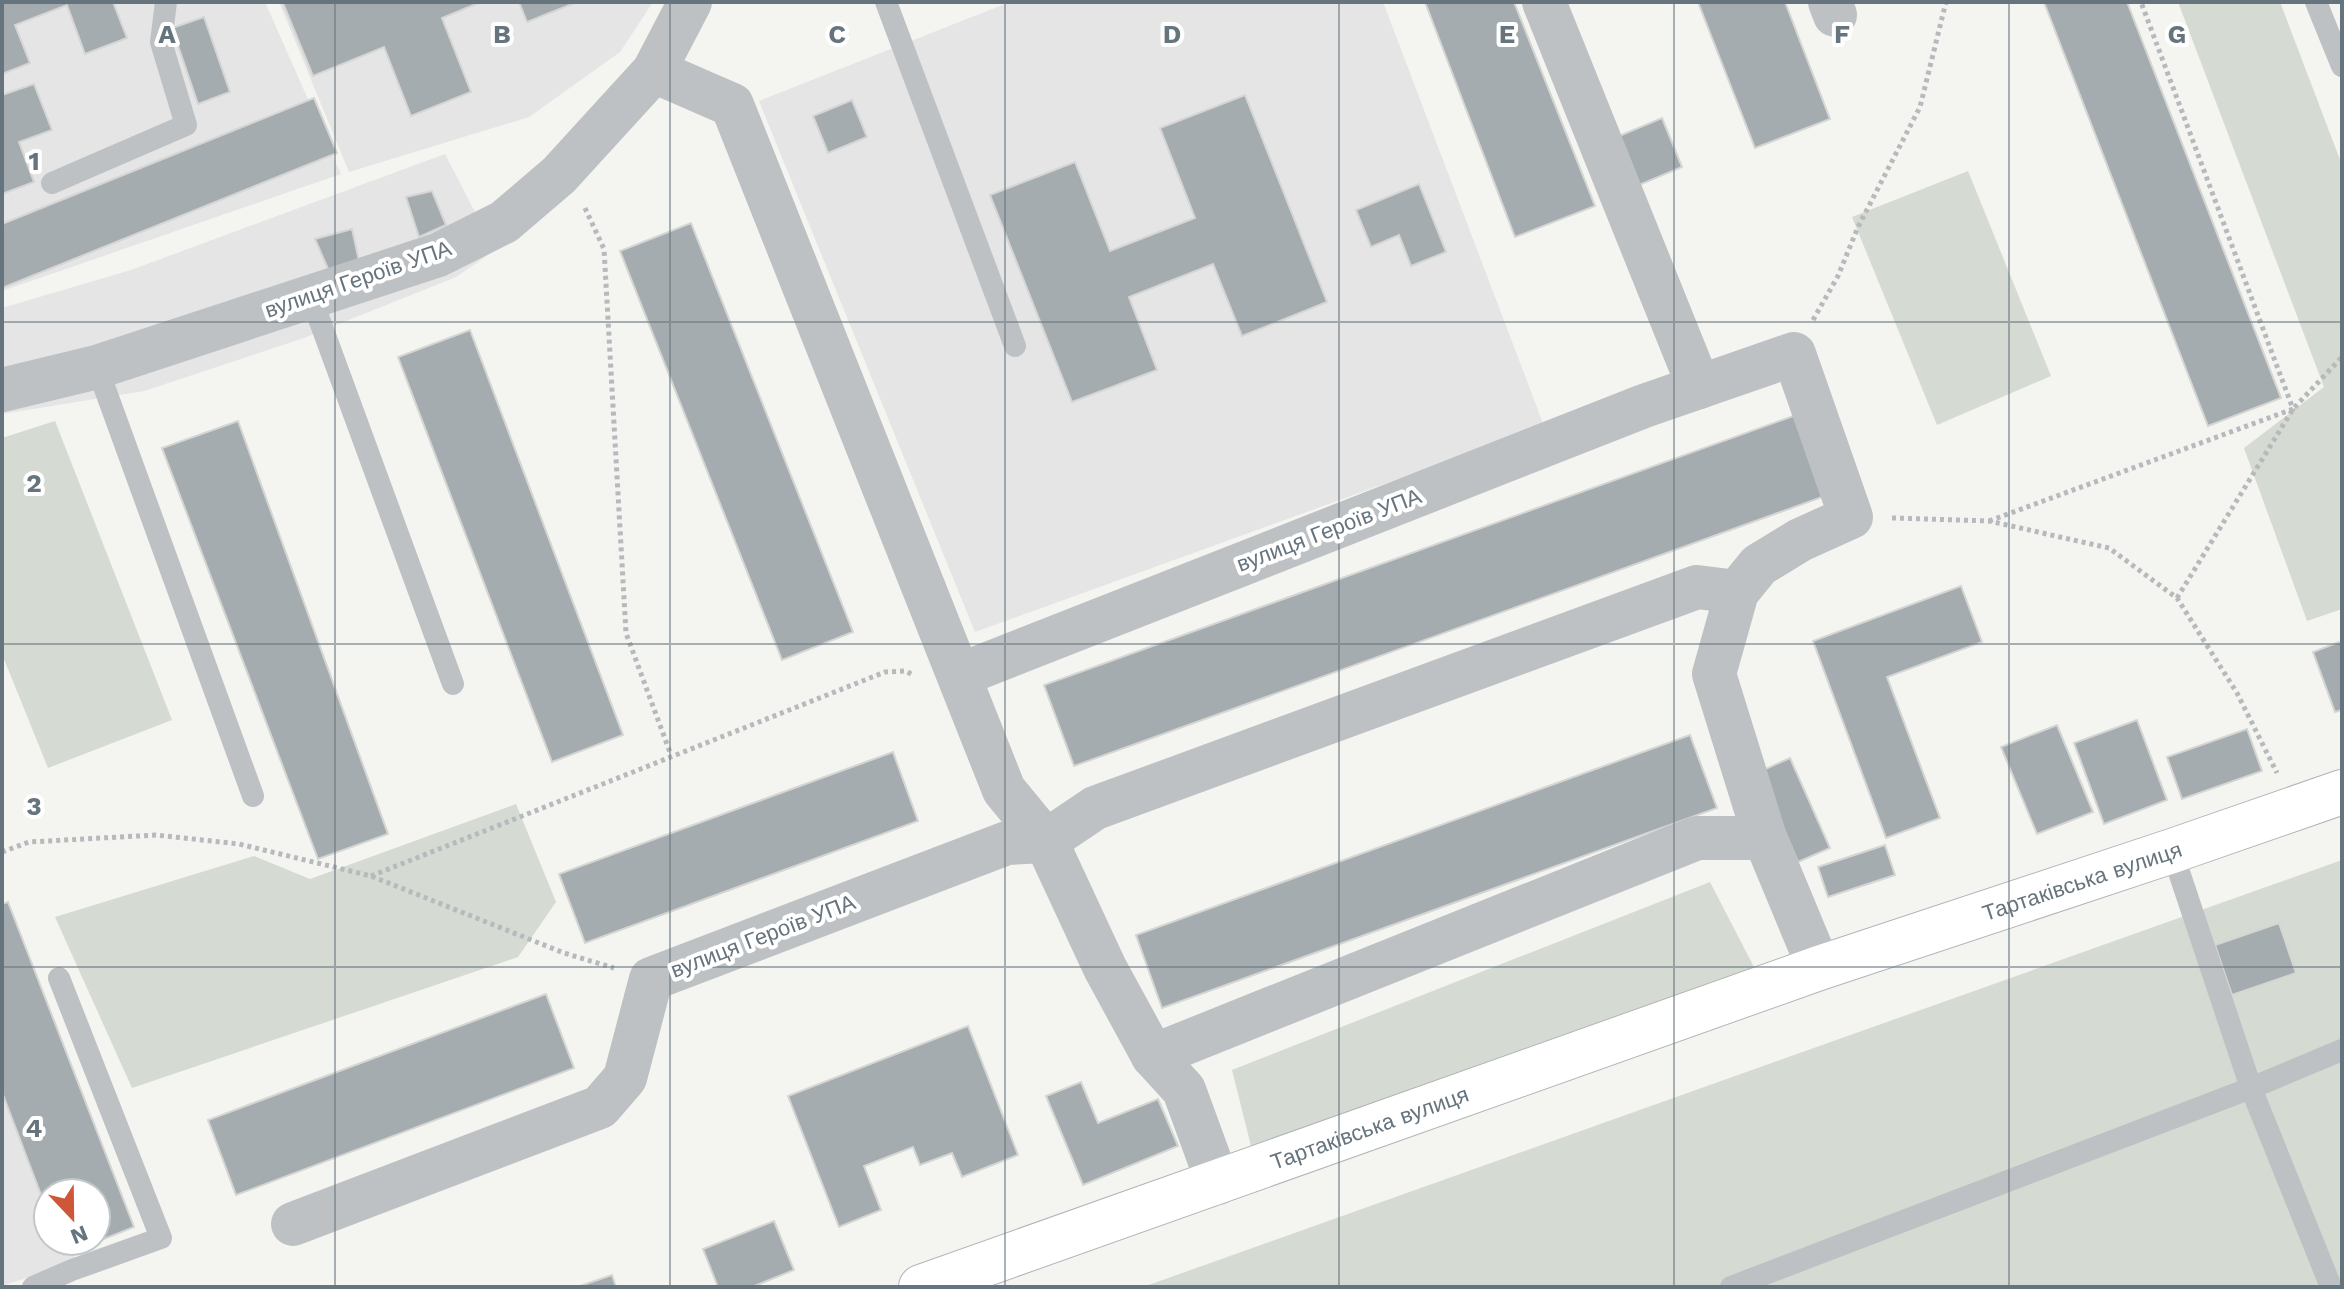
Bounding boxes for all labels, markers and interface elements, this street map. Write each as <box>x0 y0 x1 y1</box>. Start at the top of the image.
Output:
text: A <box>158 19 176 49</box>
text: B <box>493 19 511 49</box>
text: C <box>828 19 846 49</box>
text: D <box>1163 19 1181 49</box>
text: E <box>1499 19 1515 49</box>
text: F <box>1834 19 1850 49</box>
text: G <box>2168 19 2186 49</box>
text: 1 <box>28 146 40 176</box>
street label: вулиця Героїв УПА <box>261 235 455 323</box>
text: 2 <box>26 468 42 498</box>
street label: вулиця Героїв УПА <box>1233 483 1425 577</box>
text: 3 <box>26 791 42 821</box>
street label: Тартаківська вулиця <box>1979 836 2185 925</box>
street label: вулиця Героїв УПА <box>667 889 859 983</box>
street label: Тартаківська вулиця <box>1267 1081 1472 1174</box>
text: 4 <box>26 1113 43 1143</box>
north arrow <box>32 1177 112 1257</box>
text: N <box>67 1220 92 1250</box>

